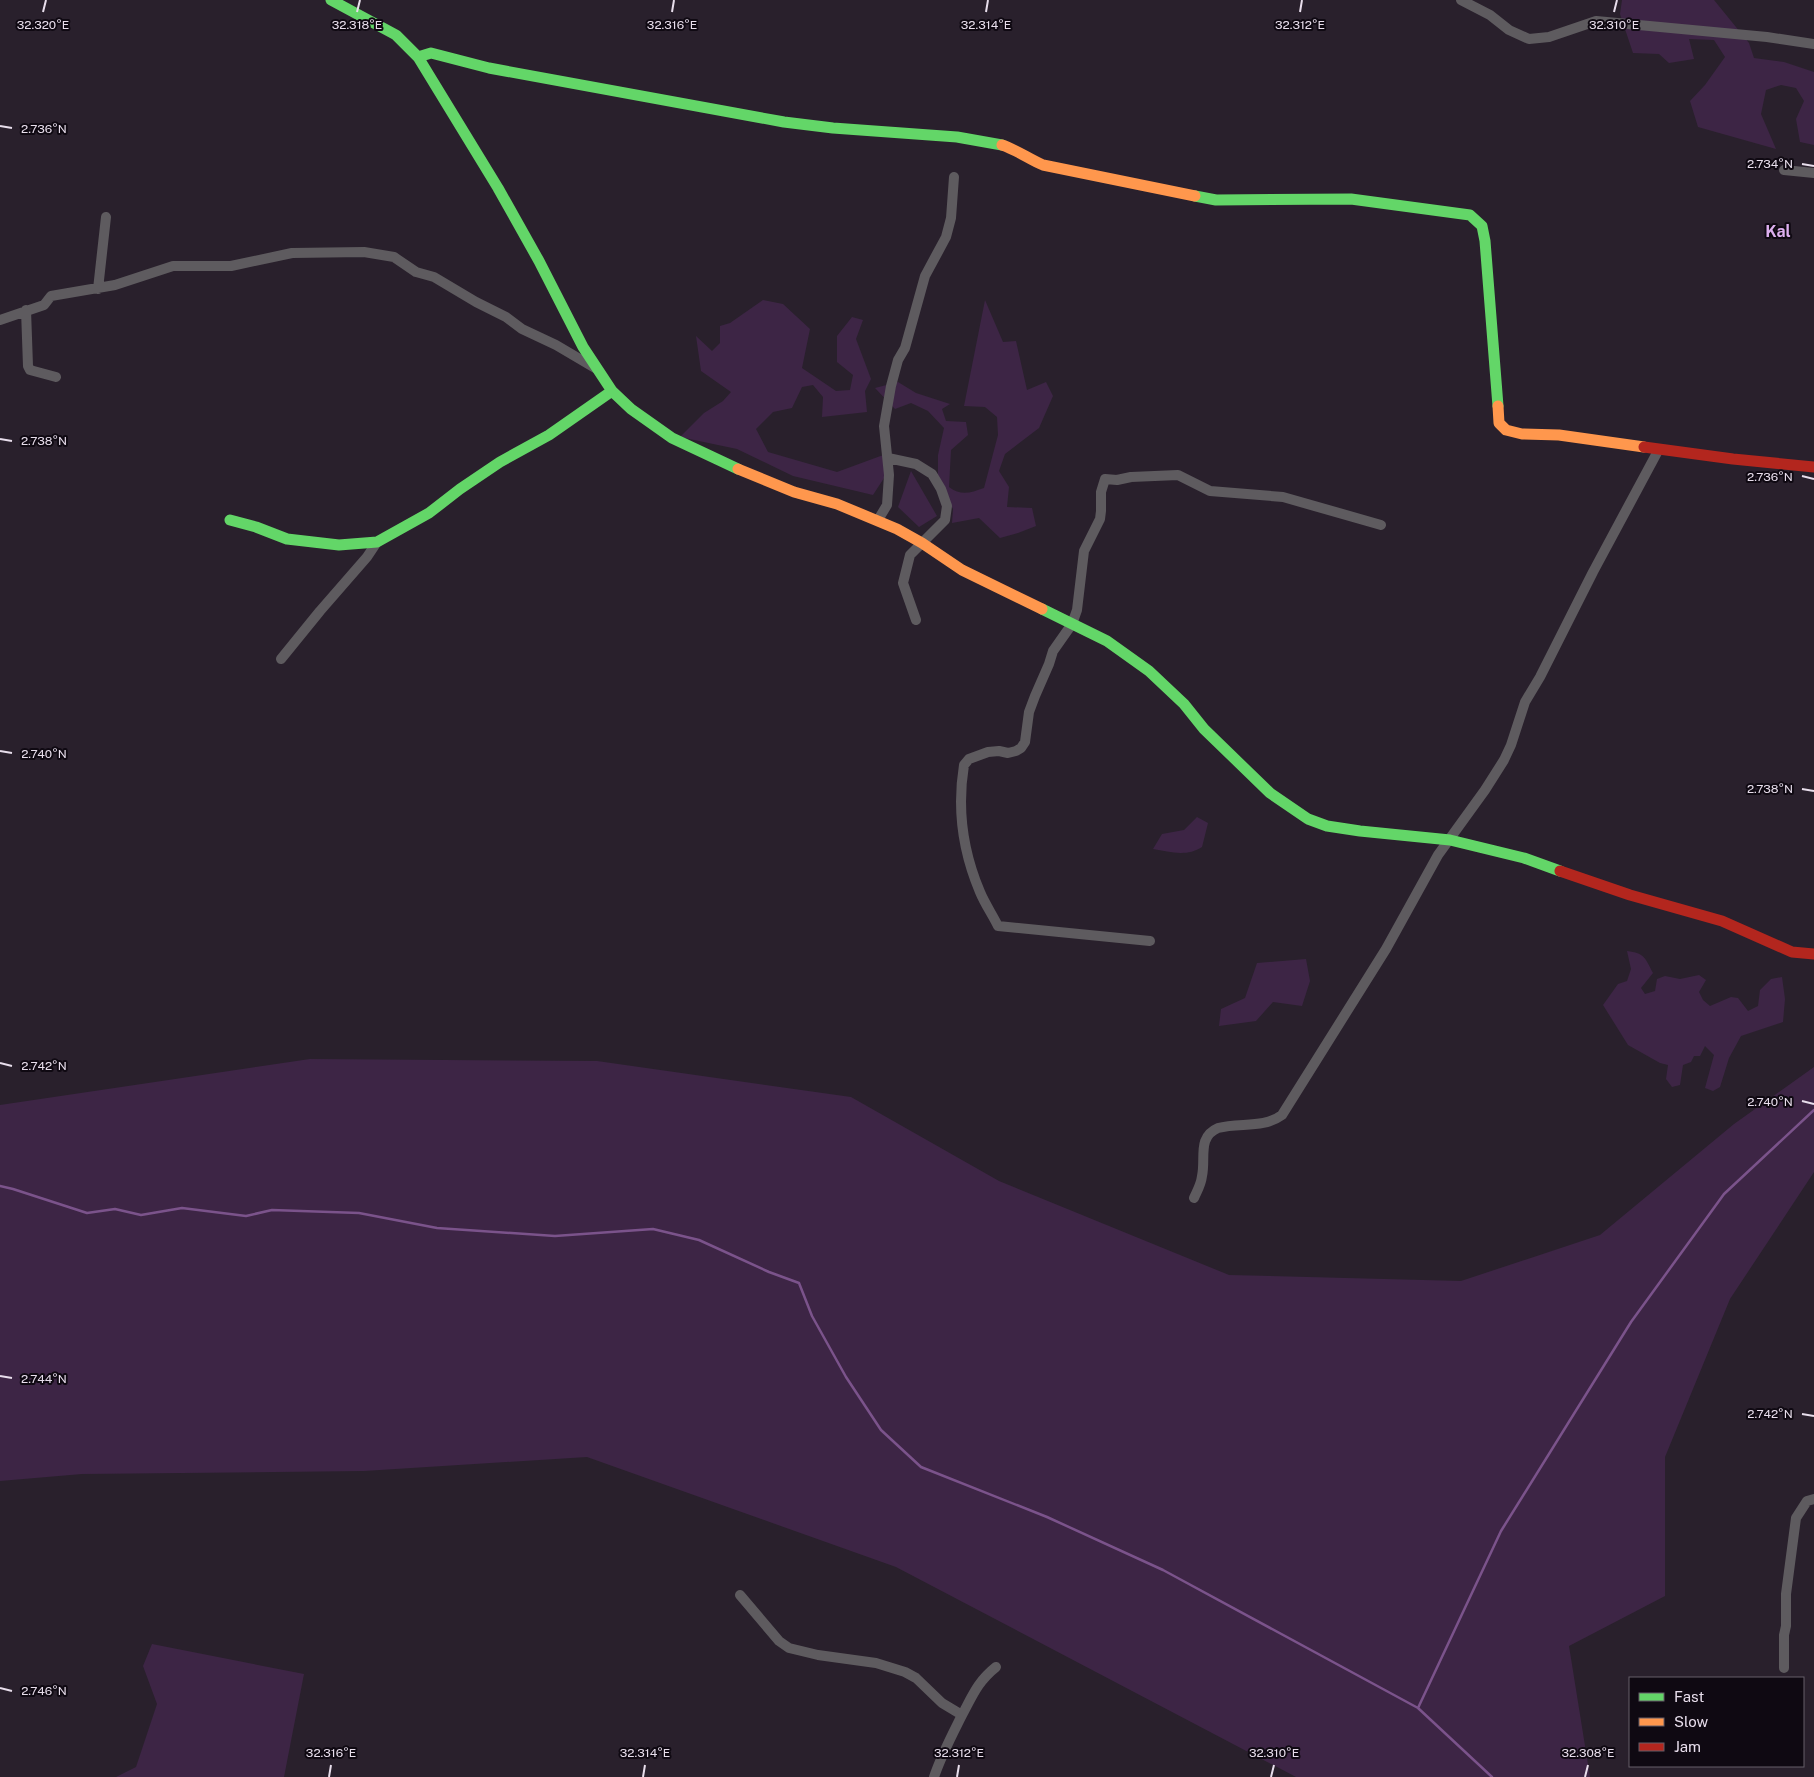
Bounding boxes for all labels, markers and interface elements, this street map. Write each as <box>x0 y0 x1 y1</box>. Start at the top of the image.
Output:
text: 32.320°E <box>17 18 69 32</box>
text: 32.318°E <box>332 18 382 32</box>
text: 32.316°E <box>647 18 697 32</box>
text: 32.314°E <box>961 18 1011 32</box>
text: 32.312°E <box>1275 18 1325 32</box>
text: 32.310°E <box>1589 18 1639 32</box>
text: 2.736°N <box>21 122 67 136</box>
text: 2.734°N <box>1747 157 1793 171</box>
district label: Kal <box>1765 222 1791 241</box>
text: 2.738°N <box>21 434 67 448</box>
text: 2.736°N <box>1747 470 1793 484</box>
text: 2.740°N <box>21 747 67 761</box>
text: 2.738°N <box>1747 782 1793 796</box>
text: 2.742°N <box>21 1059 67 1073</box>
text: 2.740°N <box>1747 1095 1793 1109</box>
text: 2.744°N <box>21 1372 67 1386</box>
text: 2.742°N <box>1747 1407 1793 1421</box>
legend <box>1629 1677 1804 1767</box>
text: 2.746°N <box>21 1684 67 1698</box>
text: Fast <box>1674 1688 1704 1705</box>
text: Slow <box>1674 1713 1709 1730</box>
text: Jam <box>1674 1738 1701 1755</box>
text: 32.316°E <box>306 1746 356 1760</box>
text: 32.314°E <box>620 1746 670 1760</box>
text: 32.312°E <box>934 1746 984 1760</box>
text: 32.310°E <box>1249 1746 1299 1760</box>
text: 32.308°E <box>1562 1746 1614 1760</box>

